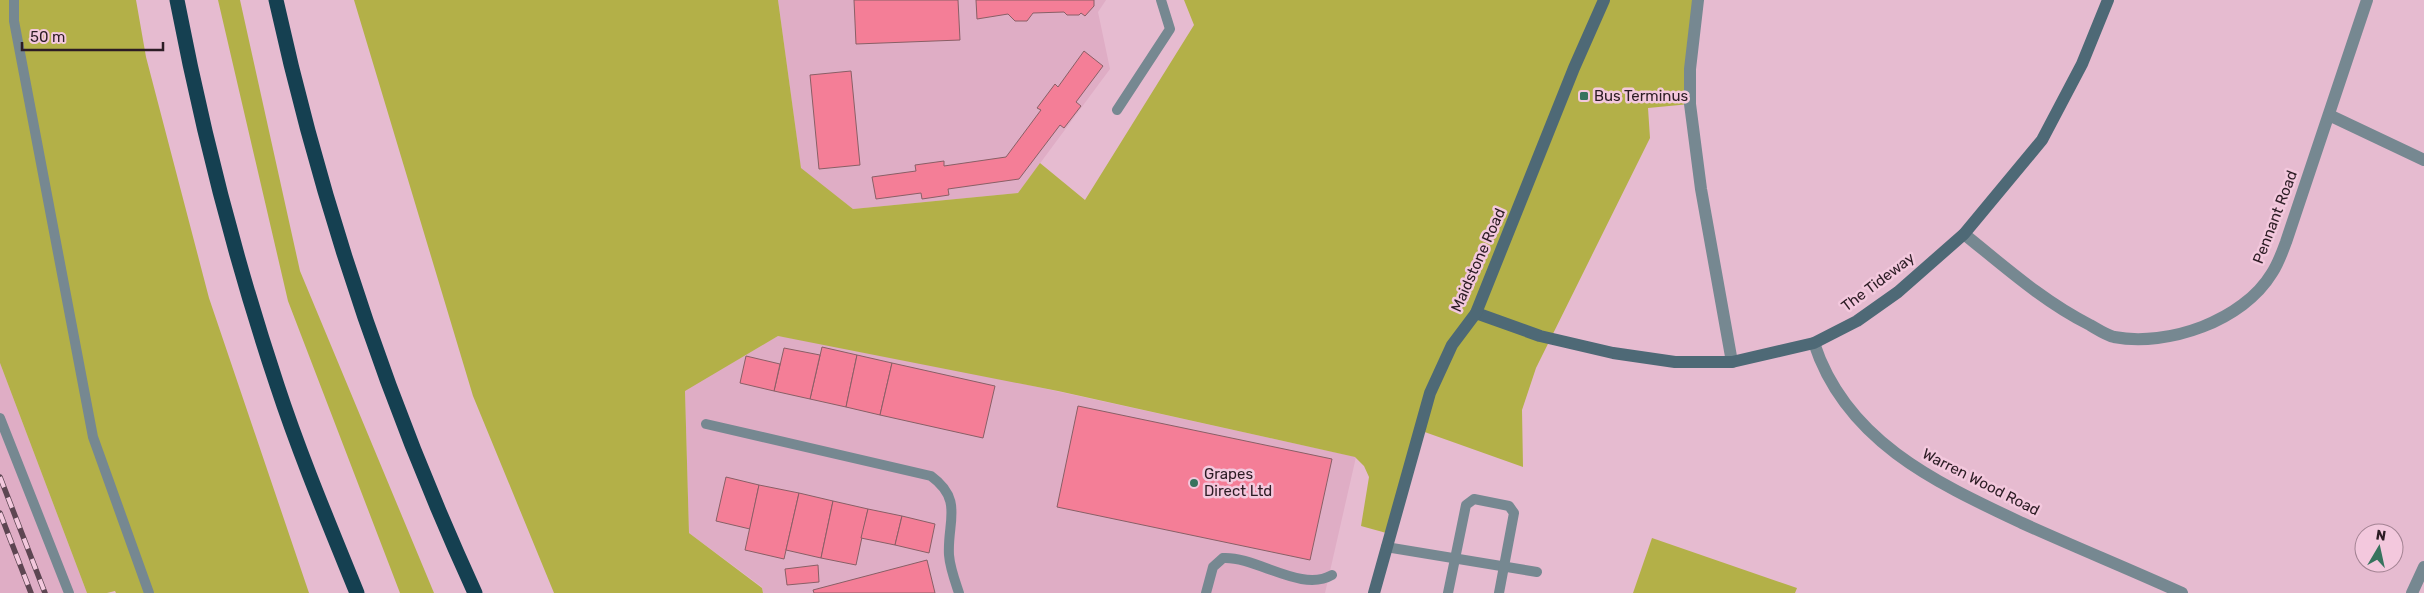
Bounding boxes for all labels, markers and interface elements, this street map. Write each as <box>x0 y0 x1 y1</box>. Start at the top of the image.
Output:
scale bar <box>22 20 164 52</box>
text: 50 m <box>30 28 65 46</box>
place label: Bus Terminus <box>1594 87 1688 105</box>
marker: Bus Terminus <box>1578 90 1590 102</box>
street label: Pennant Road <box>2249 168 2301 266</box>
street label: Maidstone Road <box>1447 205 1509 315</box>
street label: The Tideway <box>1838 249 1918 315</box>
street label: Warren Wood Road <box>1919 445 2043 519</box>
place label: Grapes Direct Ltd <box>1204 465 1272 500</box>
marker: Grapes Direct Ltd <box>1188 477 1200 489</box>
north arrow <box>2354 523 2404 573</box>
text: N <box>2375 526 2387 545</box>

